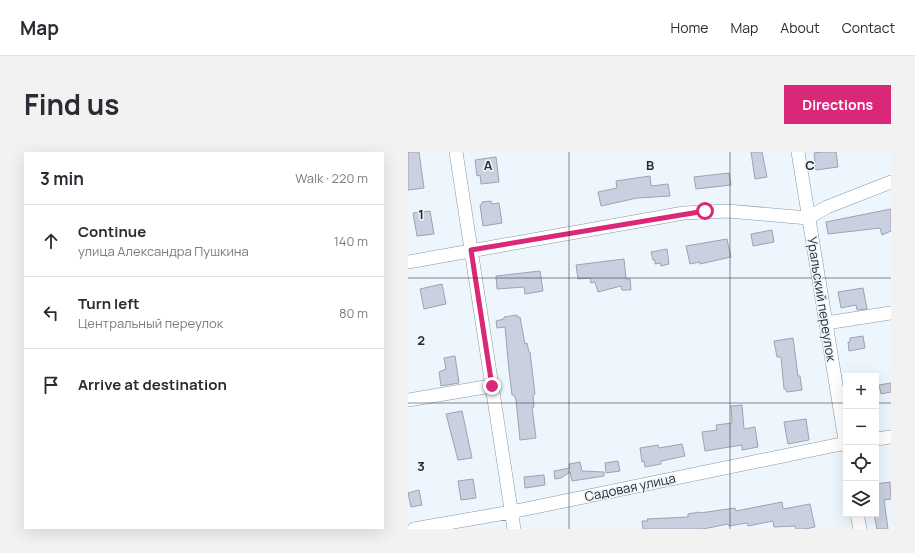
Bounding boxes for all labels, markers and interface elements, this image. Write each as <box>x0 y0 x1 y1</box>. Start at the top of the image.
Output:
text: Map <box>20 15 59 41</box>
text: Home <box>671 18 708 37</box>
text: Map <box>730 18 758 37</box>
text: About <box>780 18 820 37</box>
text: Contact <box>842 18 895 37</box>
text: Find us <box>24 85 119 123</box>
button: Directions <box>784 85 891 124</box>
text: A <box>484 156 493 174</box>
text: B <box>646 156 654 174</box>
text: C <box>805 156 815 174</box>
text: 3 min <box>40 167 84 190</box>
text: Walk · 220 m <box>295 169 368 187</box>
route start <box>696 202 714 220</box>
text: 1 <box>418 205 424 223</box>
text: Continue <box>78 221 146 242</box>
icon: ahead <box>40 230 62 252</box>
text: 140 m <box>334 232 368 250</box>
street label: Уральский переулок <box>803 235 841 363</box>
text: улица Александра Пушкина <box>78 242 249 260</box>
text: Turn left <box>78 293 140 314</box>
icon: left <box>40 302 62 324</box>
text: 80 m <box>339 304 368 322</box>
text: Центральный переулок <box>78 314 223 332</box>
text: 2 <box>417 331 425 349</box>
map controls <box>843 373 879 517</box>
button: + <box>843 373 879 409</box>
icon: arrive <box>40 374 62 396</box>
text: Arrive at destination <box>78 374 227 395</box>
route end <box>483 377 501 395</box>
button: − <box>843 409 879 445</box>
button: locate <box>843 445 879 481</box>
text: 3 <box>417 457 425 475</box>
street label: Садовая улица <box>583 469 677 505</box>
button: layers <box>843 481 879 517</box>

